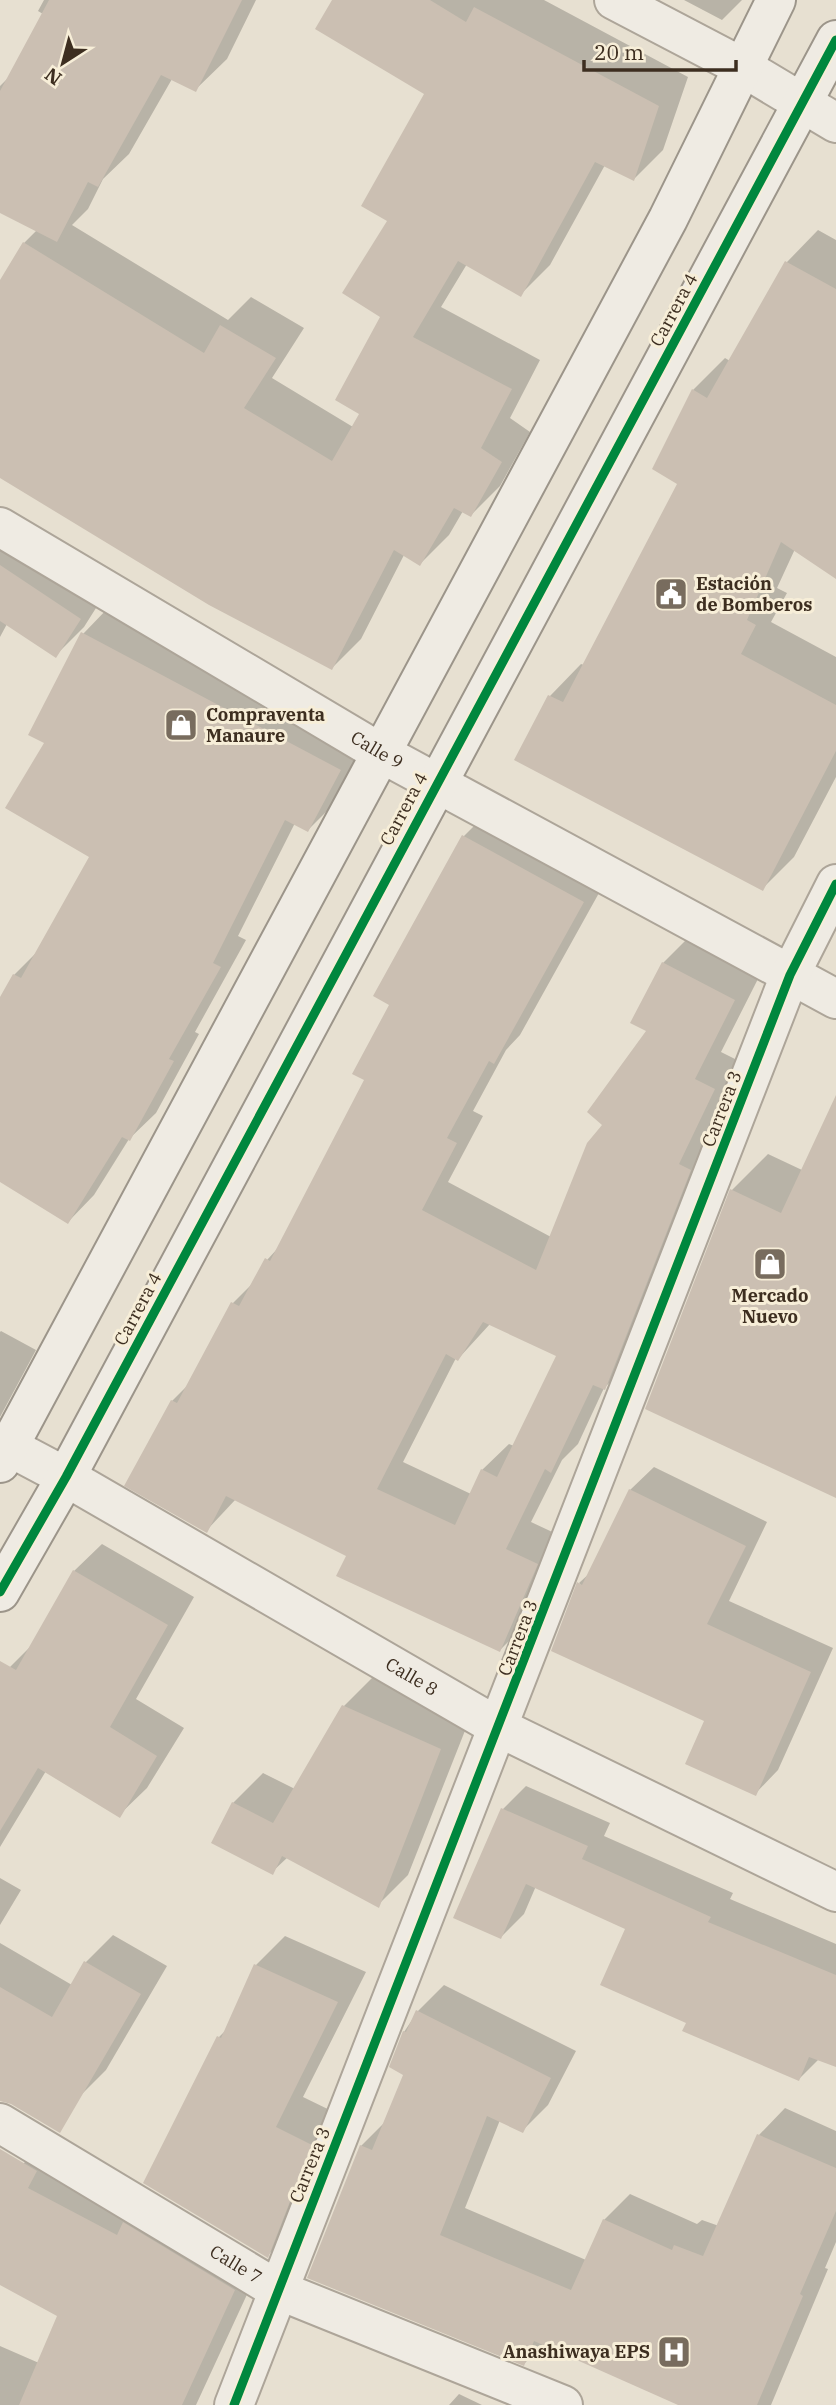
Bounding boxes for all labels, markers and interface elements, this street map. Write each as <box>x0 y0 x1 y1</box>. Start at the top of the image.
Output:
north arrow <box>28 28 98 98</box>
scale bar <box>584 28 736 72</box>
text: 20 m <box>594 38 644 66</box>
text: N <box>40 63 66 91</box>
street label: Carrera 4 <box>645 269 702 350</box>
place label: Estación de Bomberos <box>696 572 812 616</box>
public building icon: Estación de Bomberos <box>652 575 690 613</box>
place label: Compraventa Manaure <box>206 703 325 747</box>
shop icon: Compraventa Manaure <box>162 706 200 744</box>
street label: Calle 9 <box>347 726 407 774</box>
street label: Carrera 4 <box>375 768 432 849</box>
street label: Carrera 3 <box>697 1067 747 1150</box>
shop icon: Mercado Nuevo <box>751 1245 789 1283</box>
street label: Carrera 4 <box>109 1268 166 1349</box>
place label: Mercado Nuevo <box>732 1284 808 1328</box>
street label: Carrera 3 <box>493 1596 543 1679</box>
street label: Calle 8 <box>382 1652 442 1701</box>
street label: Carrera 3 <box>284 2124 335 2206</box>
street label: Calle 7 <box>206 2240 266 2289</box>
hospital icon: Anashiwaya EPS <box>655 2333 693 2371</box>
place label: Anashiwaya EPS <box>503 2340 650 2363</box>

